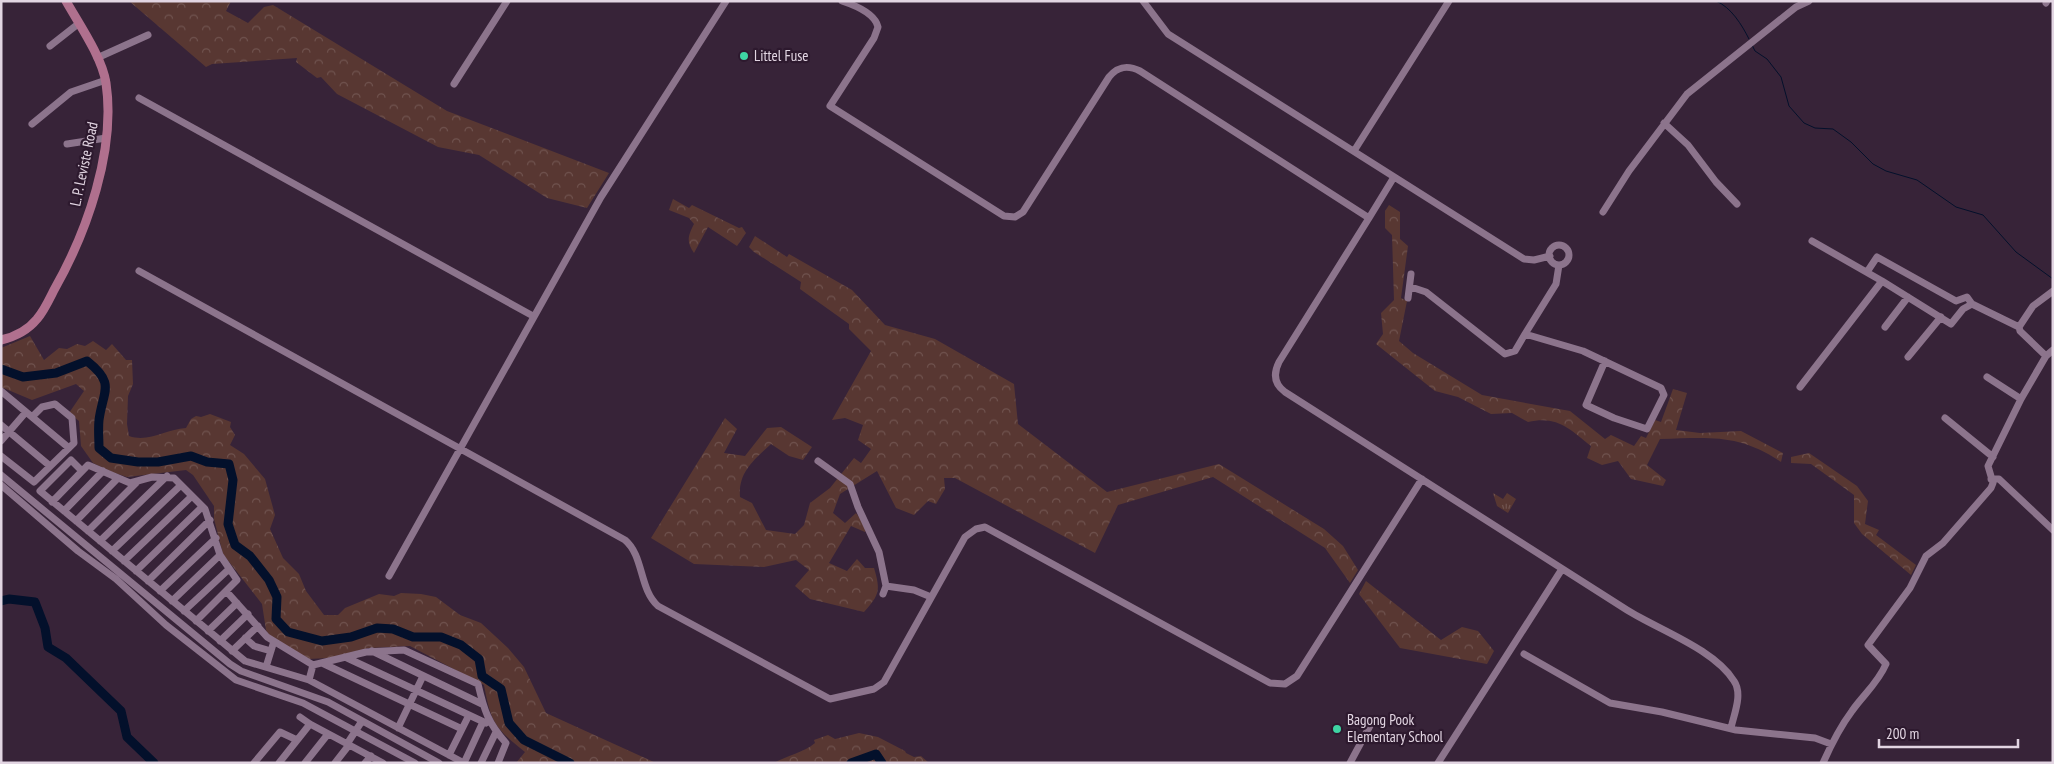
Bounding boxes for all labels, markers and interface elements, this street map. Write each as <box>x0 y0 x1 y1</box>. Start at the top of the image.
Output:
place label: Littel Fuse <box>754 46 808 65</box>
marker: Littel Fuse <box>738 50 750 62</box>
street label: L. P. Leviste Road <box>65 120 102 208</box>
place label: Bagong Pook Elementary School <box>1347 710 1444 746</box>
scale bar <box>1879 716 2018 748</box>
marker: Bagong Pook Elementary School <box>1331 723 1343 735</box>
text: 200 m <box>1886 724 1919 743</box>

